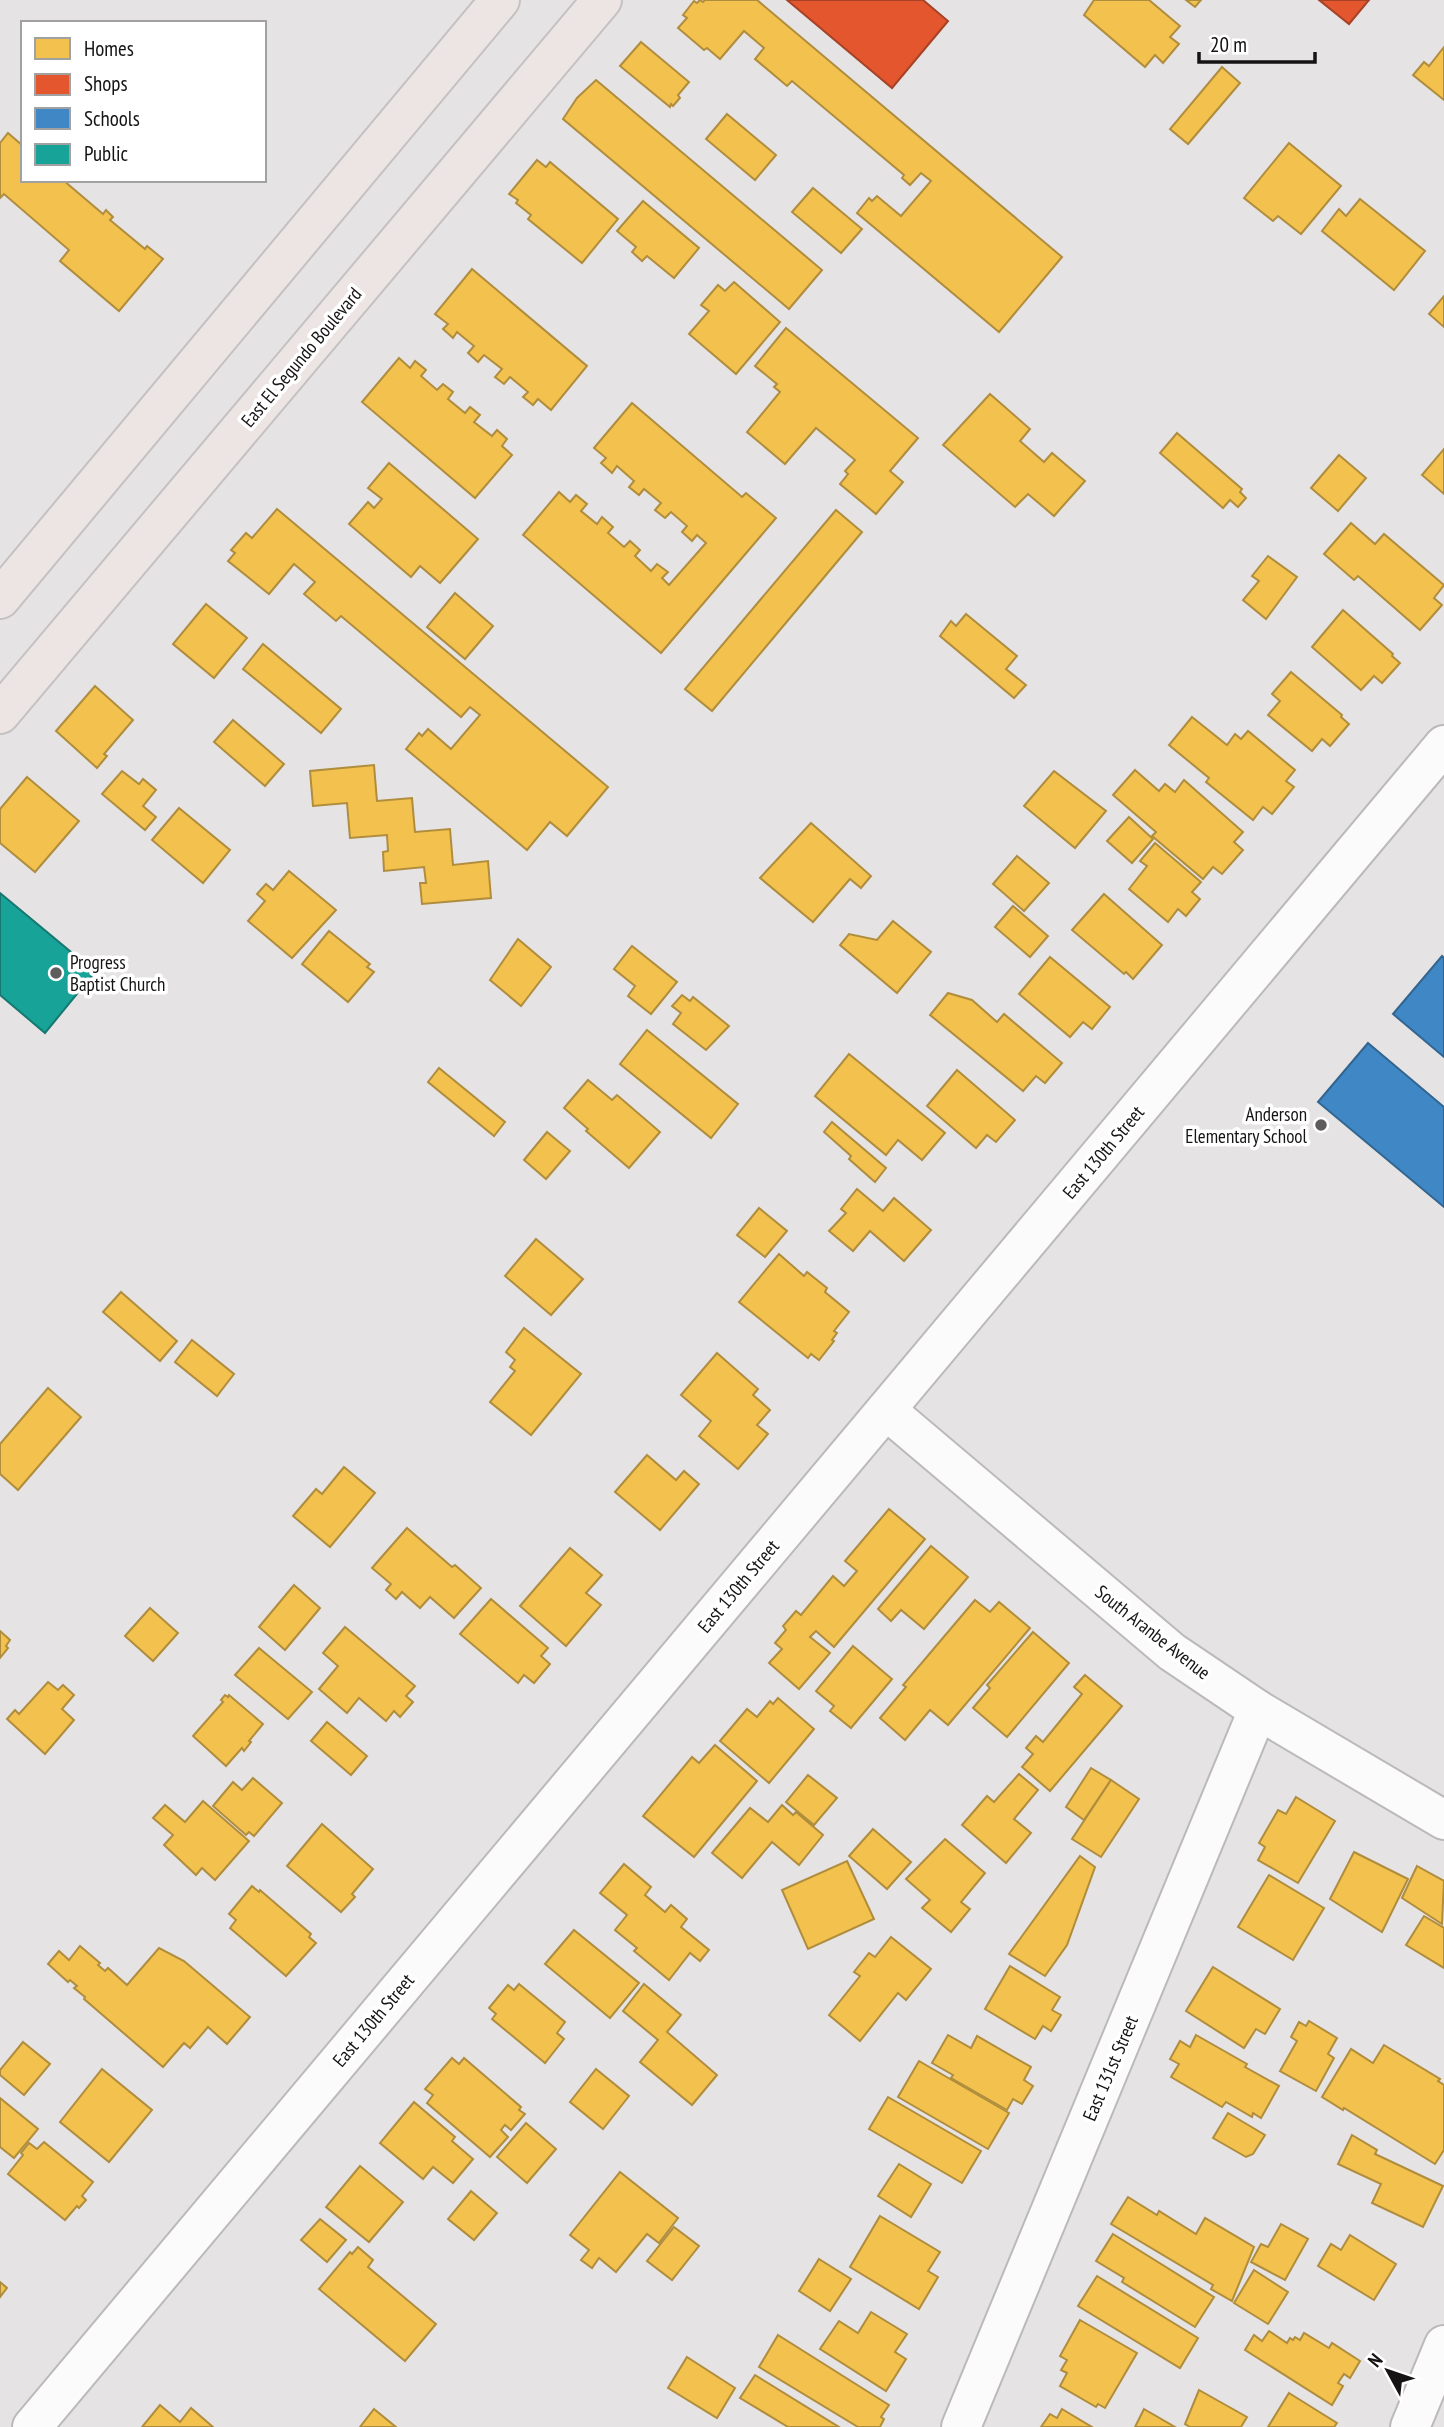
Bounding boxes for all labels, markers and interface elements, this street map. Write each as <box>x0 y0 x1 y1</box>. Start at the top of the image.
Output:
legend <box>21 21 266 182</box>
scale bar <box>1199 21 1314 65</box>
text: 20 m <box>1210 31 1247 58</box>
text: Homes <box>84 35 134 62</box>
text: Shops <box>84 70 128 97</box>
text: Schools <box>84 105 140 132</box>
text: Public <box>84 140 129 167</box>
street label: East El Segundo Boulevard <box>236 282 366 432</box>
place label: Progress Baptist Church <box>70 950 165 996</box>
marker: Progress Baptist Church <box>48 965 64 981</box>
street label: East 130th Street <box>1057 1100 1149 1203</box>
place label: Anderson Elementary School <box>1185 1102 1308 1148</box>
marker: Anderson Elementary School <box>1313 1117 1329 1133</box>
street label: East 130th Street <box>692 1534 784 1637</box>
street label: South Aranbe Avenue <box>1091 1580 1215 1684</box>
street label: East 130th Street <box>327 1968 419 2071</box>
street label: East 131st Street <box>1077 2011 1143 2124</box>
north arrow <box>1353 2336 1423 2406</box>
text: N <box>1362 2348 1387 2372</box>

